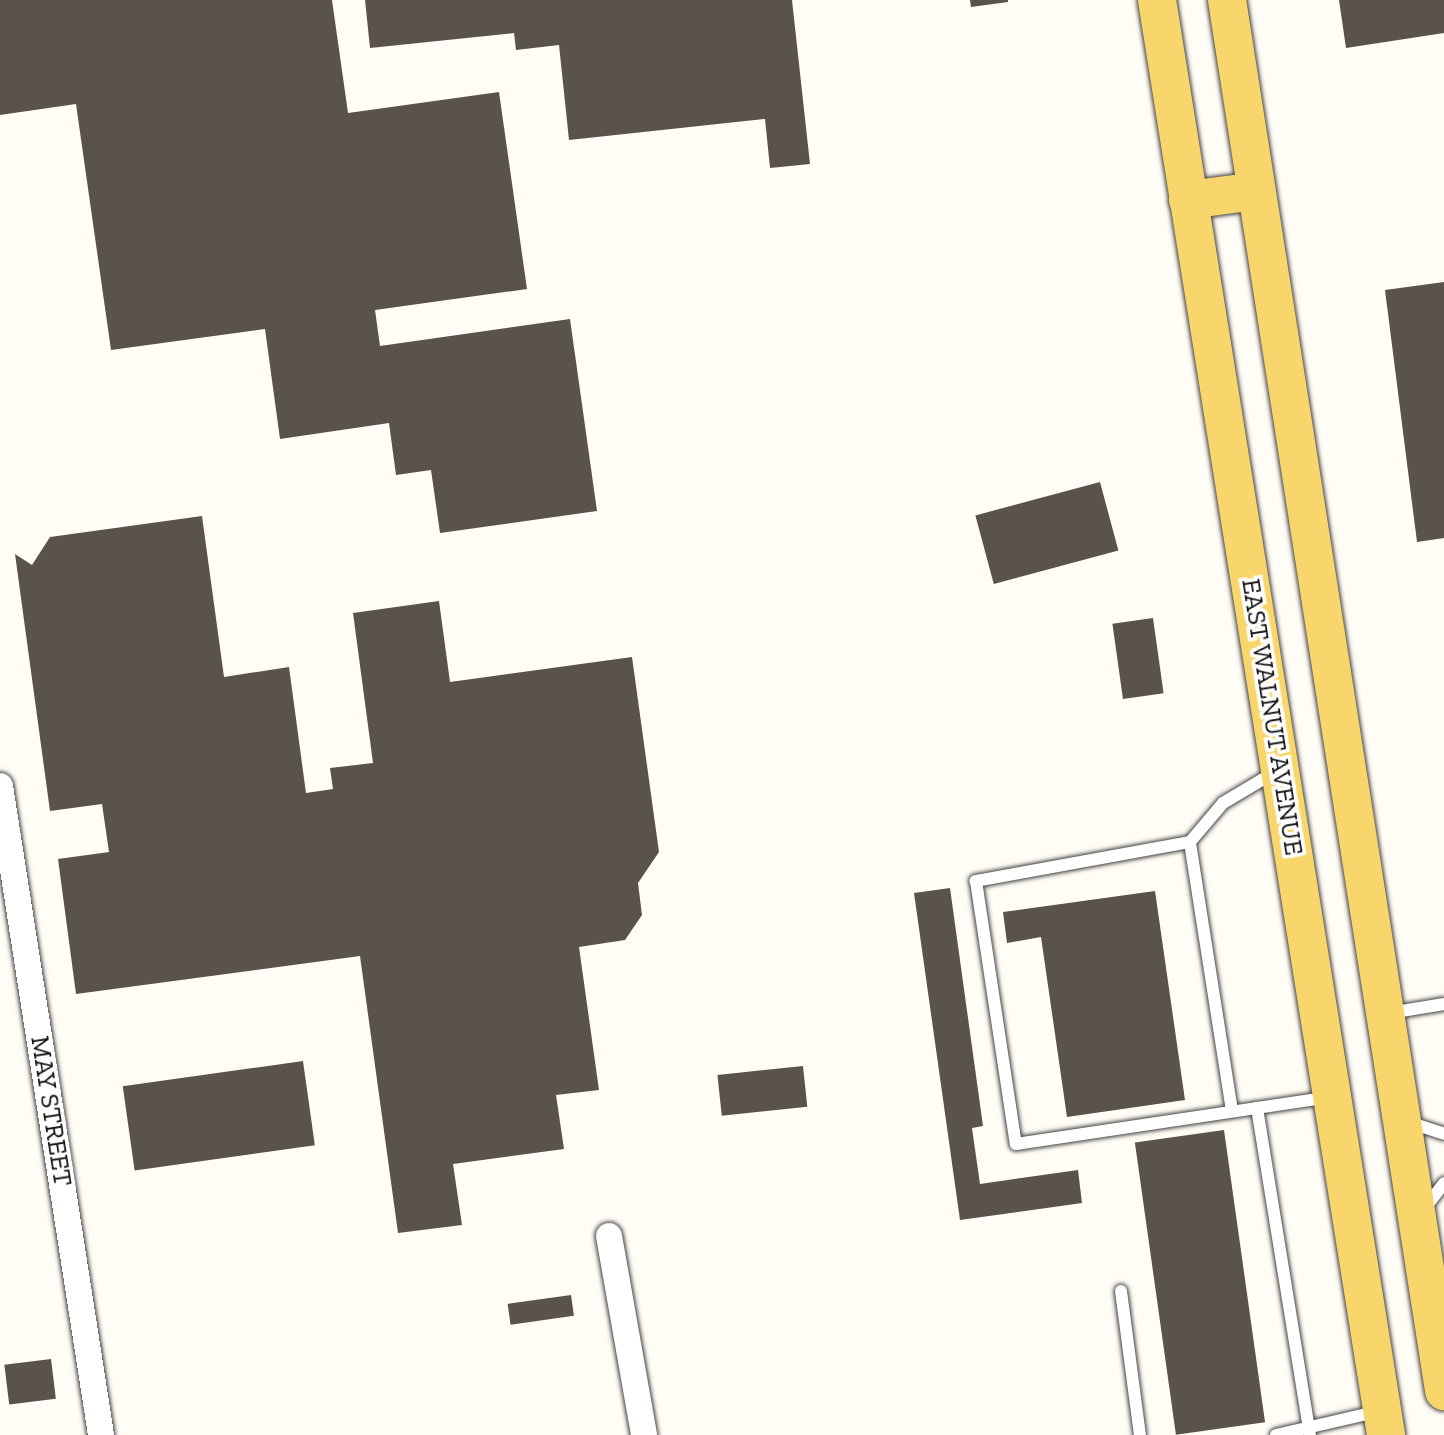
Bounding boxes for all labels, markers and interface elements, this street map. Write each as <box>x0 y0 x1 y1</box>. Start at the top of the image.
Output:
street label: EAST WALNUT AVENUE <box>1235 575 1309 859</box>
street label: MAY STREET <box>24 1033 78 1189</box>

